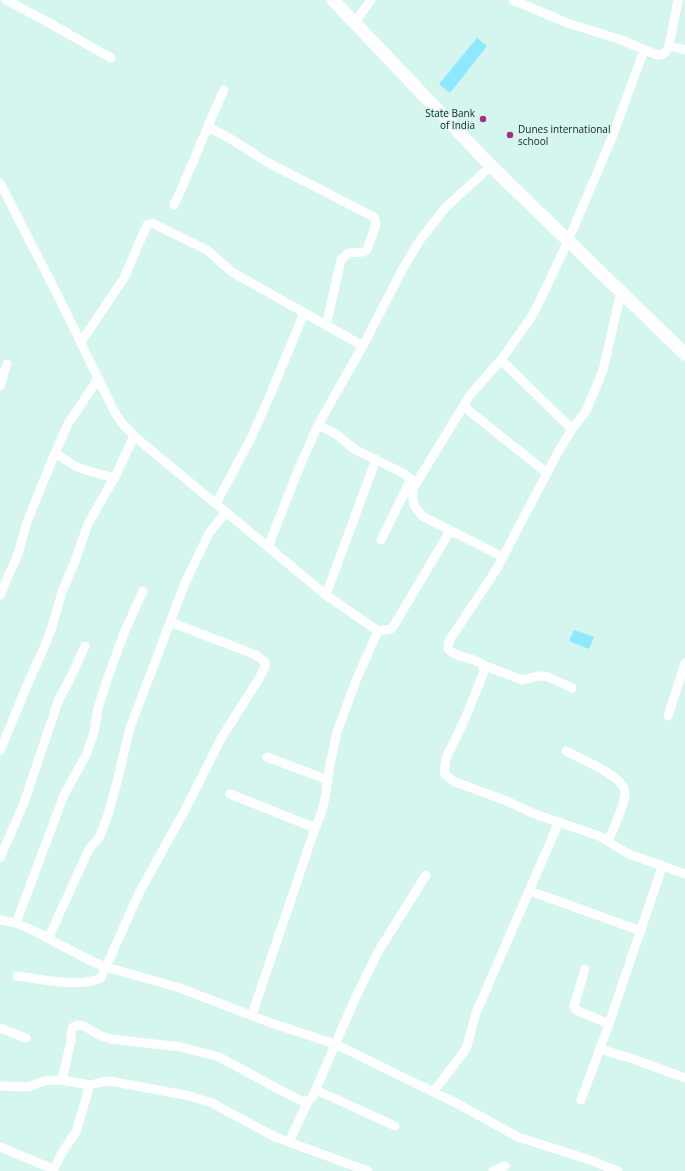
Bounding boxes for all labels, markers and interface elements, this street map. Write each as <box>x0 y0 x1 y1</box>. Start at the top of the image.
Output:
place label: State Bank of India <box>425 106 476 132</box>
marker: State Bank of India <box>478 114 488 124</box>
place label: Dunes international school <box>518 122 610 148</box>
marker: Dunes international school <box>505 130 515 140</box>

